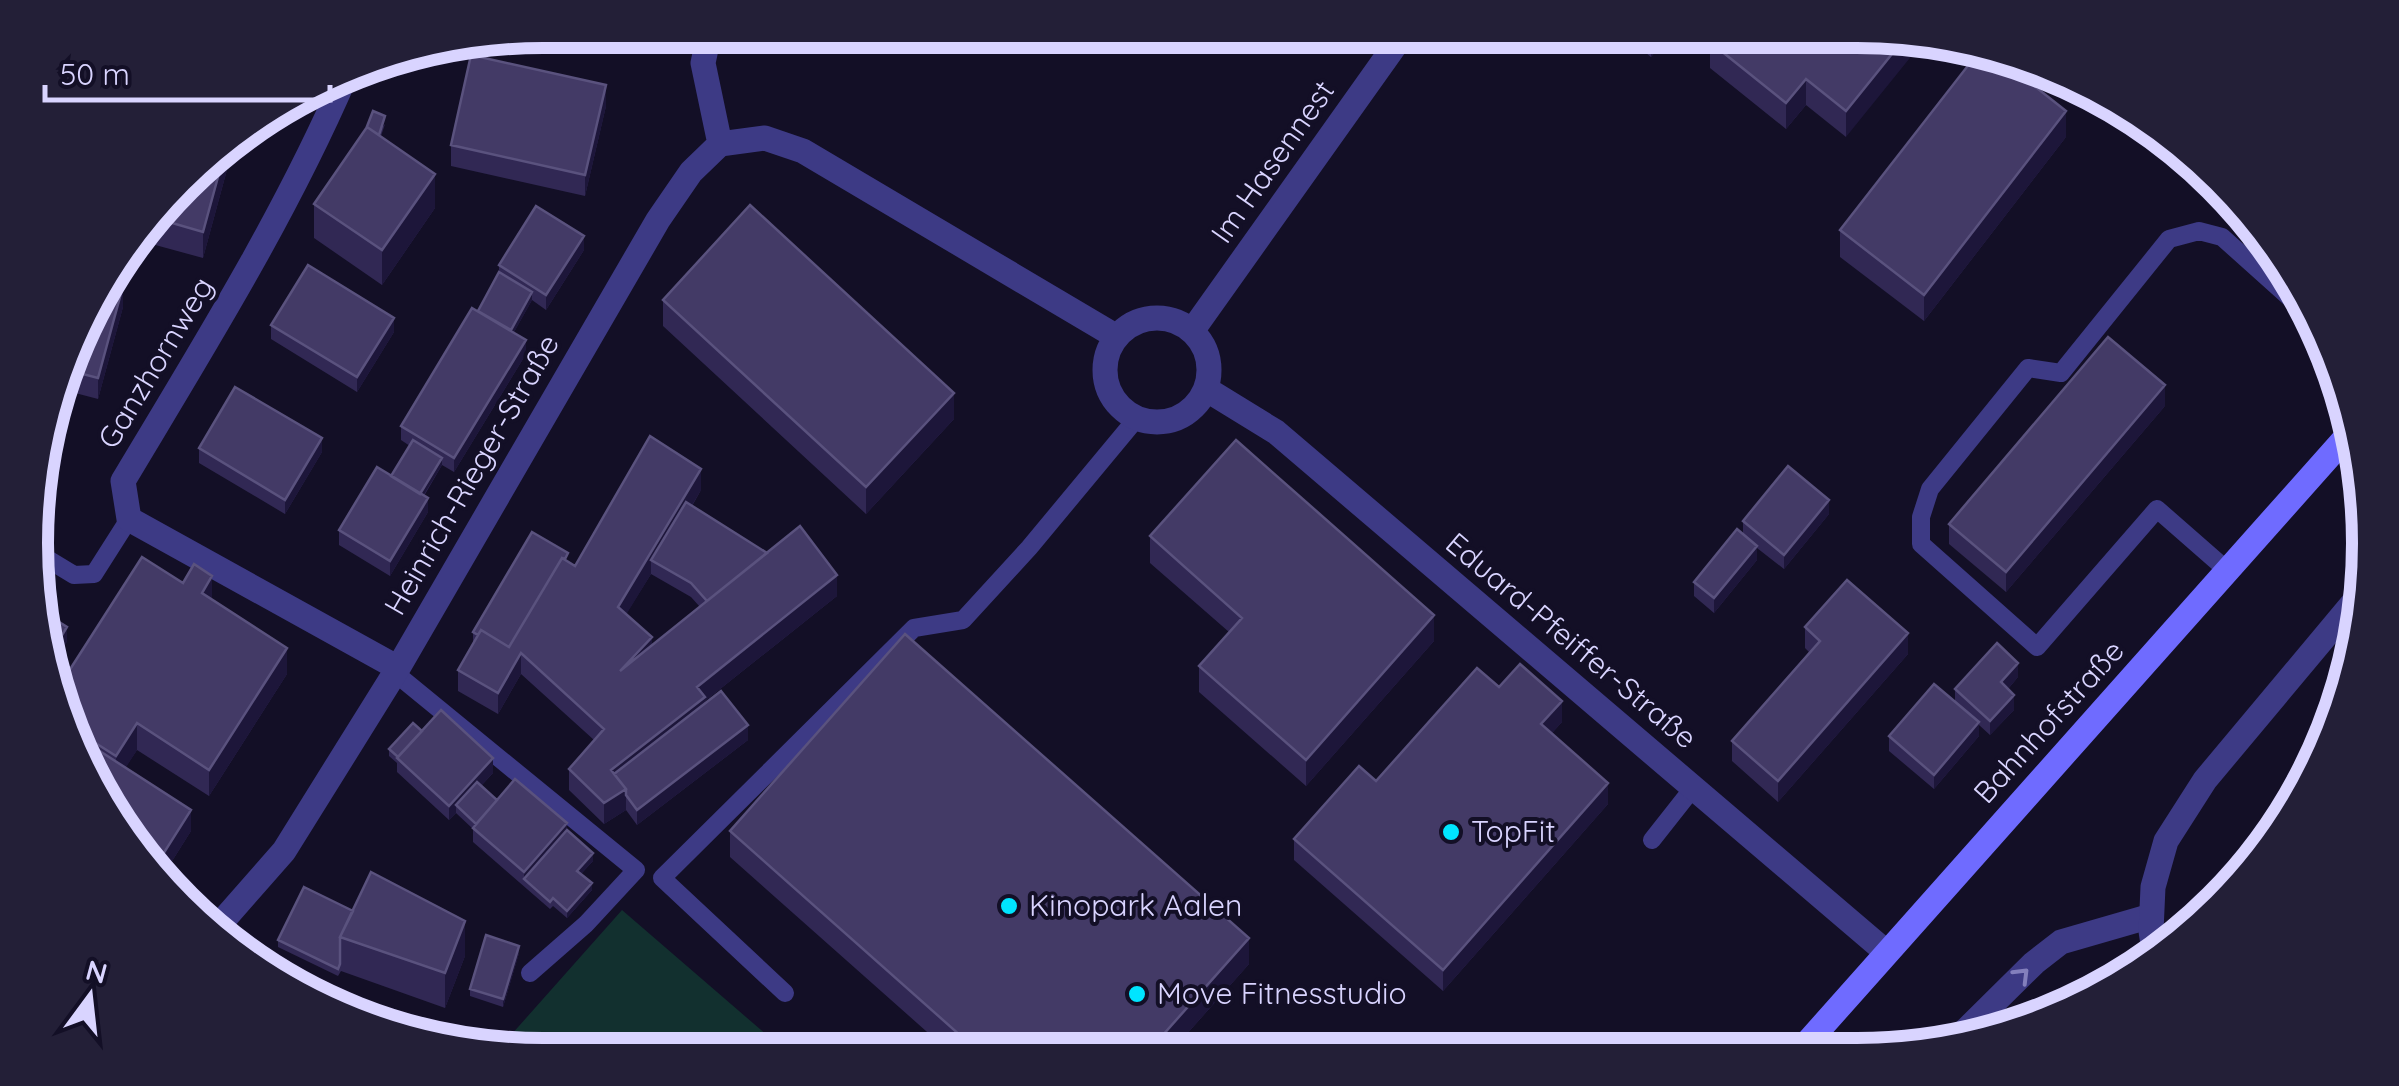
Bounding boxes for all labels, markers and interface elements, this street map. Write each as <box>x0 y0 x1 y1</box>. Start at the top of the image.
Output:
scale bar <box>45 40 330 102</box>
text: 50 m <box>60 55 130 93</box>
street label: Im Hasennest <box>1202 73 1342 250</box>
street label: Ganzhornweg <box>89 270 221 455</box>
street label: Heinrich-Rieger-Straße <box>375 327 567 622</box>
street label: Eduard-Pfeiffer-Straße <box>1438 524 1705 756</box>
street label: Bahnhofstraße <box>1965 632 2132 811</box>
place label: TopFit <box>1471 812 1555 850</box>
marker: TopFit <box>1440 821 1462 843</box>
place label: Kinopark Aalen <box>1029 886 1242 924</box>
marker: Kinopark Aalen <box>998 895 1020 917</box>
north arrow <box>40 946 140 1046</box>
text: N <box>82 952 111 991</box>
one-way arrow <box>2010 969 2028 987</box>
place label: Move Fitnesstudio <box>1157 974 1407 1012</box>
marker: Move Fitnesstudio <box>1126 983 1148 1005</box>

